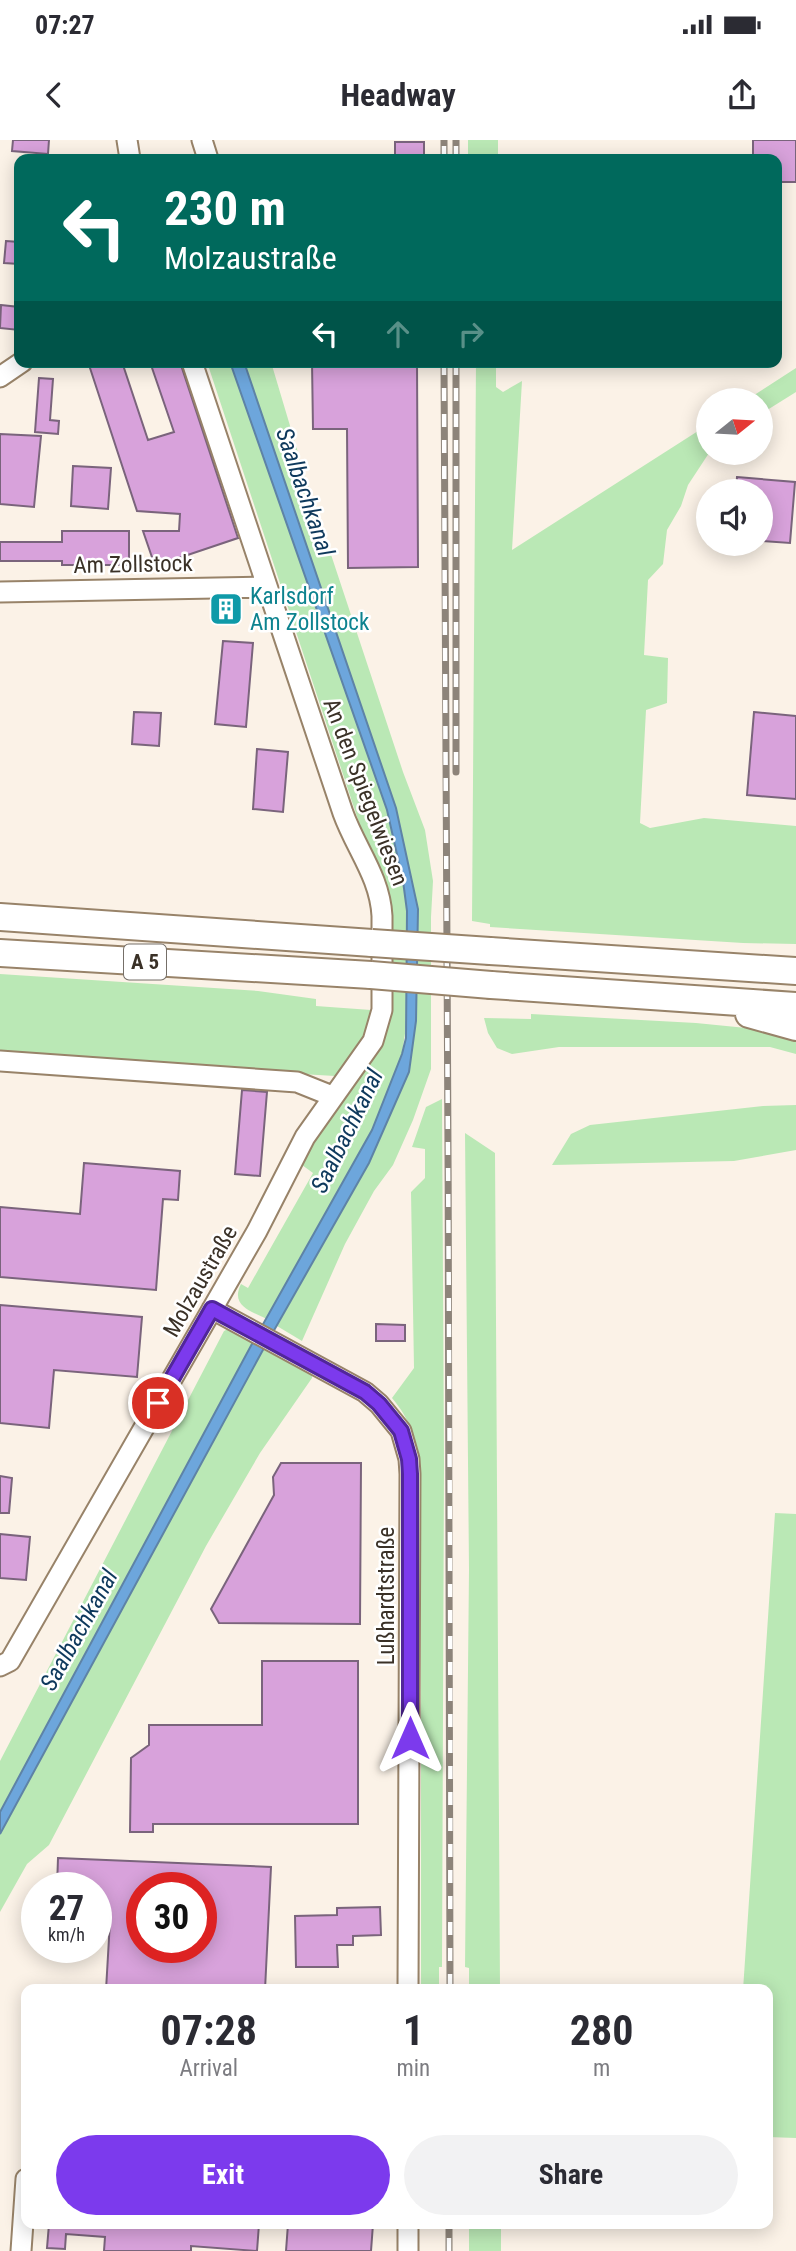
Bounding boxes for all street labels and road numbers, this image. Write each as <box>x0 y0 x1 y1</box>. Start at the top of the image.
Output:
street label: Am Zollstock <box>73 550 194 579</box>
street label: An den Spiegelwiesen <box>317 695 414 890</box>
road number: A 5 <box>124 944 166 980</box>
street label: Molzaustraße <box>158 1221 243 1342</box>
street label: Lußhardtstraße <box>373 1527 400 1665</box>

